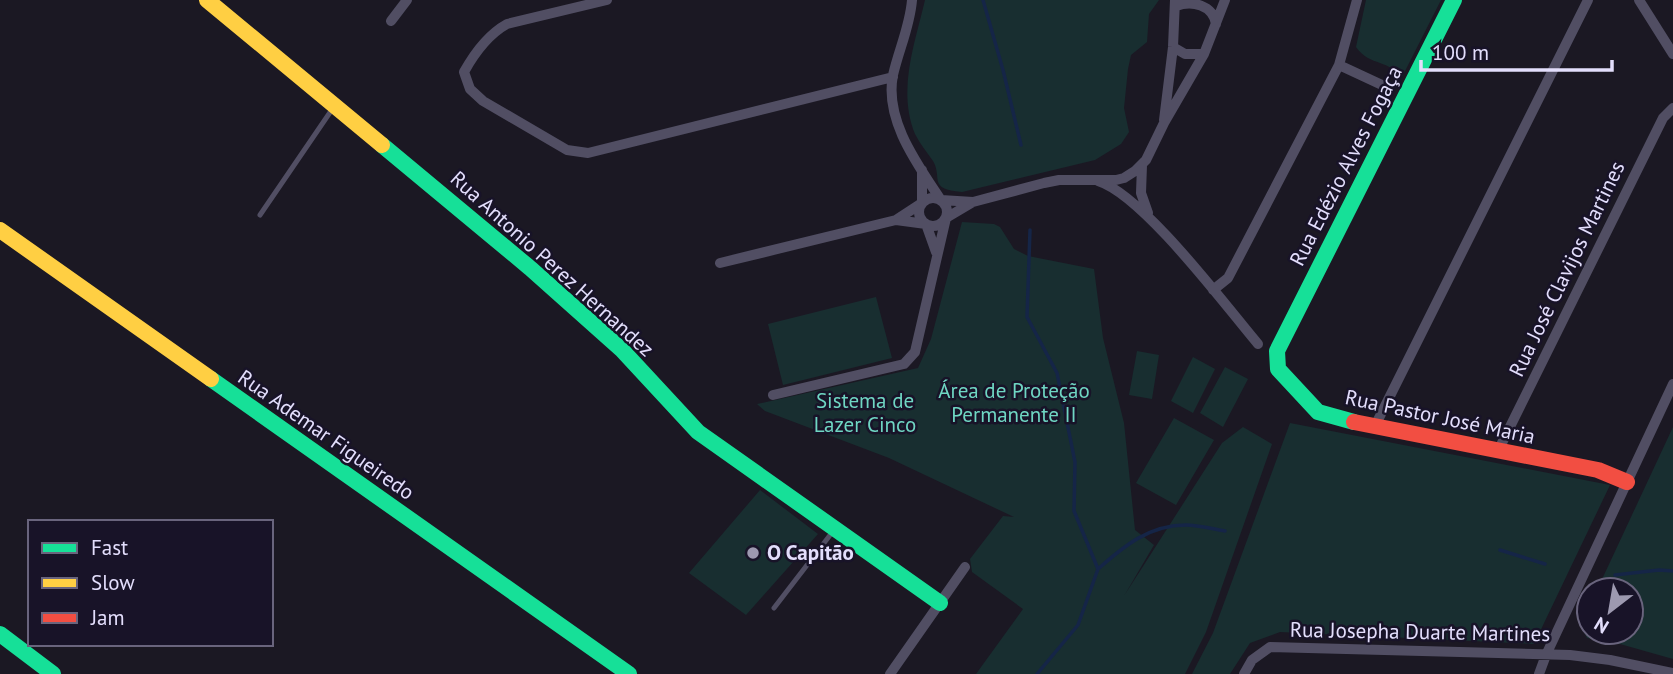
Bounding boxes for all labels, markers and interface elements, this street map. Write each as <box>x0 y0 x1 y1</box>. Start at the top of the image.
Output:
scale bar <box>1421 28 1612 72</box>
text: 100 m <box>1432 39 1489 66</box>
street label: Rua Edézio Alves Fogaça <box>1283 61 1408 270</box>
street label: Rua José Clavijos Martines <box>1503 157 1630 381</box>
street label: Rua Antonio Perez Hernandez <box>445 165 660 362</box>
street label: Rua Ademar Figueiredo <box>233 364 420 506</box>
park label: Área de Proteção Permanente II <box>938 377 1090 428</box>
street label: Rua Pastor José Maria <box>1343 383 1538 450</box>
park label: Sistema de Lazer Cinco <box>814 387 916 438</box>
legend <box>28 520 273 646</box>
text: Fast <box>91 534 128 561</box>
place label: O Capitão <box>767 539 854 566</box>
marker: O Capitão <box>745 545 761 561</box>
text: Slow <box>91 569 135 596</box>
north arrow <box>1575 576 1645 646</box>
text: Jam <box>90 604 125 631</box>
text: N <box>1590 612 1613 639</box>
street label: Rua Josepha Duarte Martines <box>1290 616 1550 647</box>

